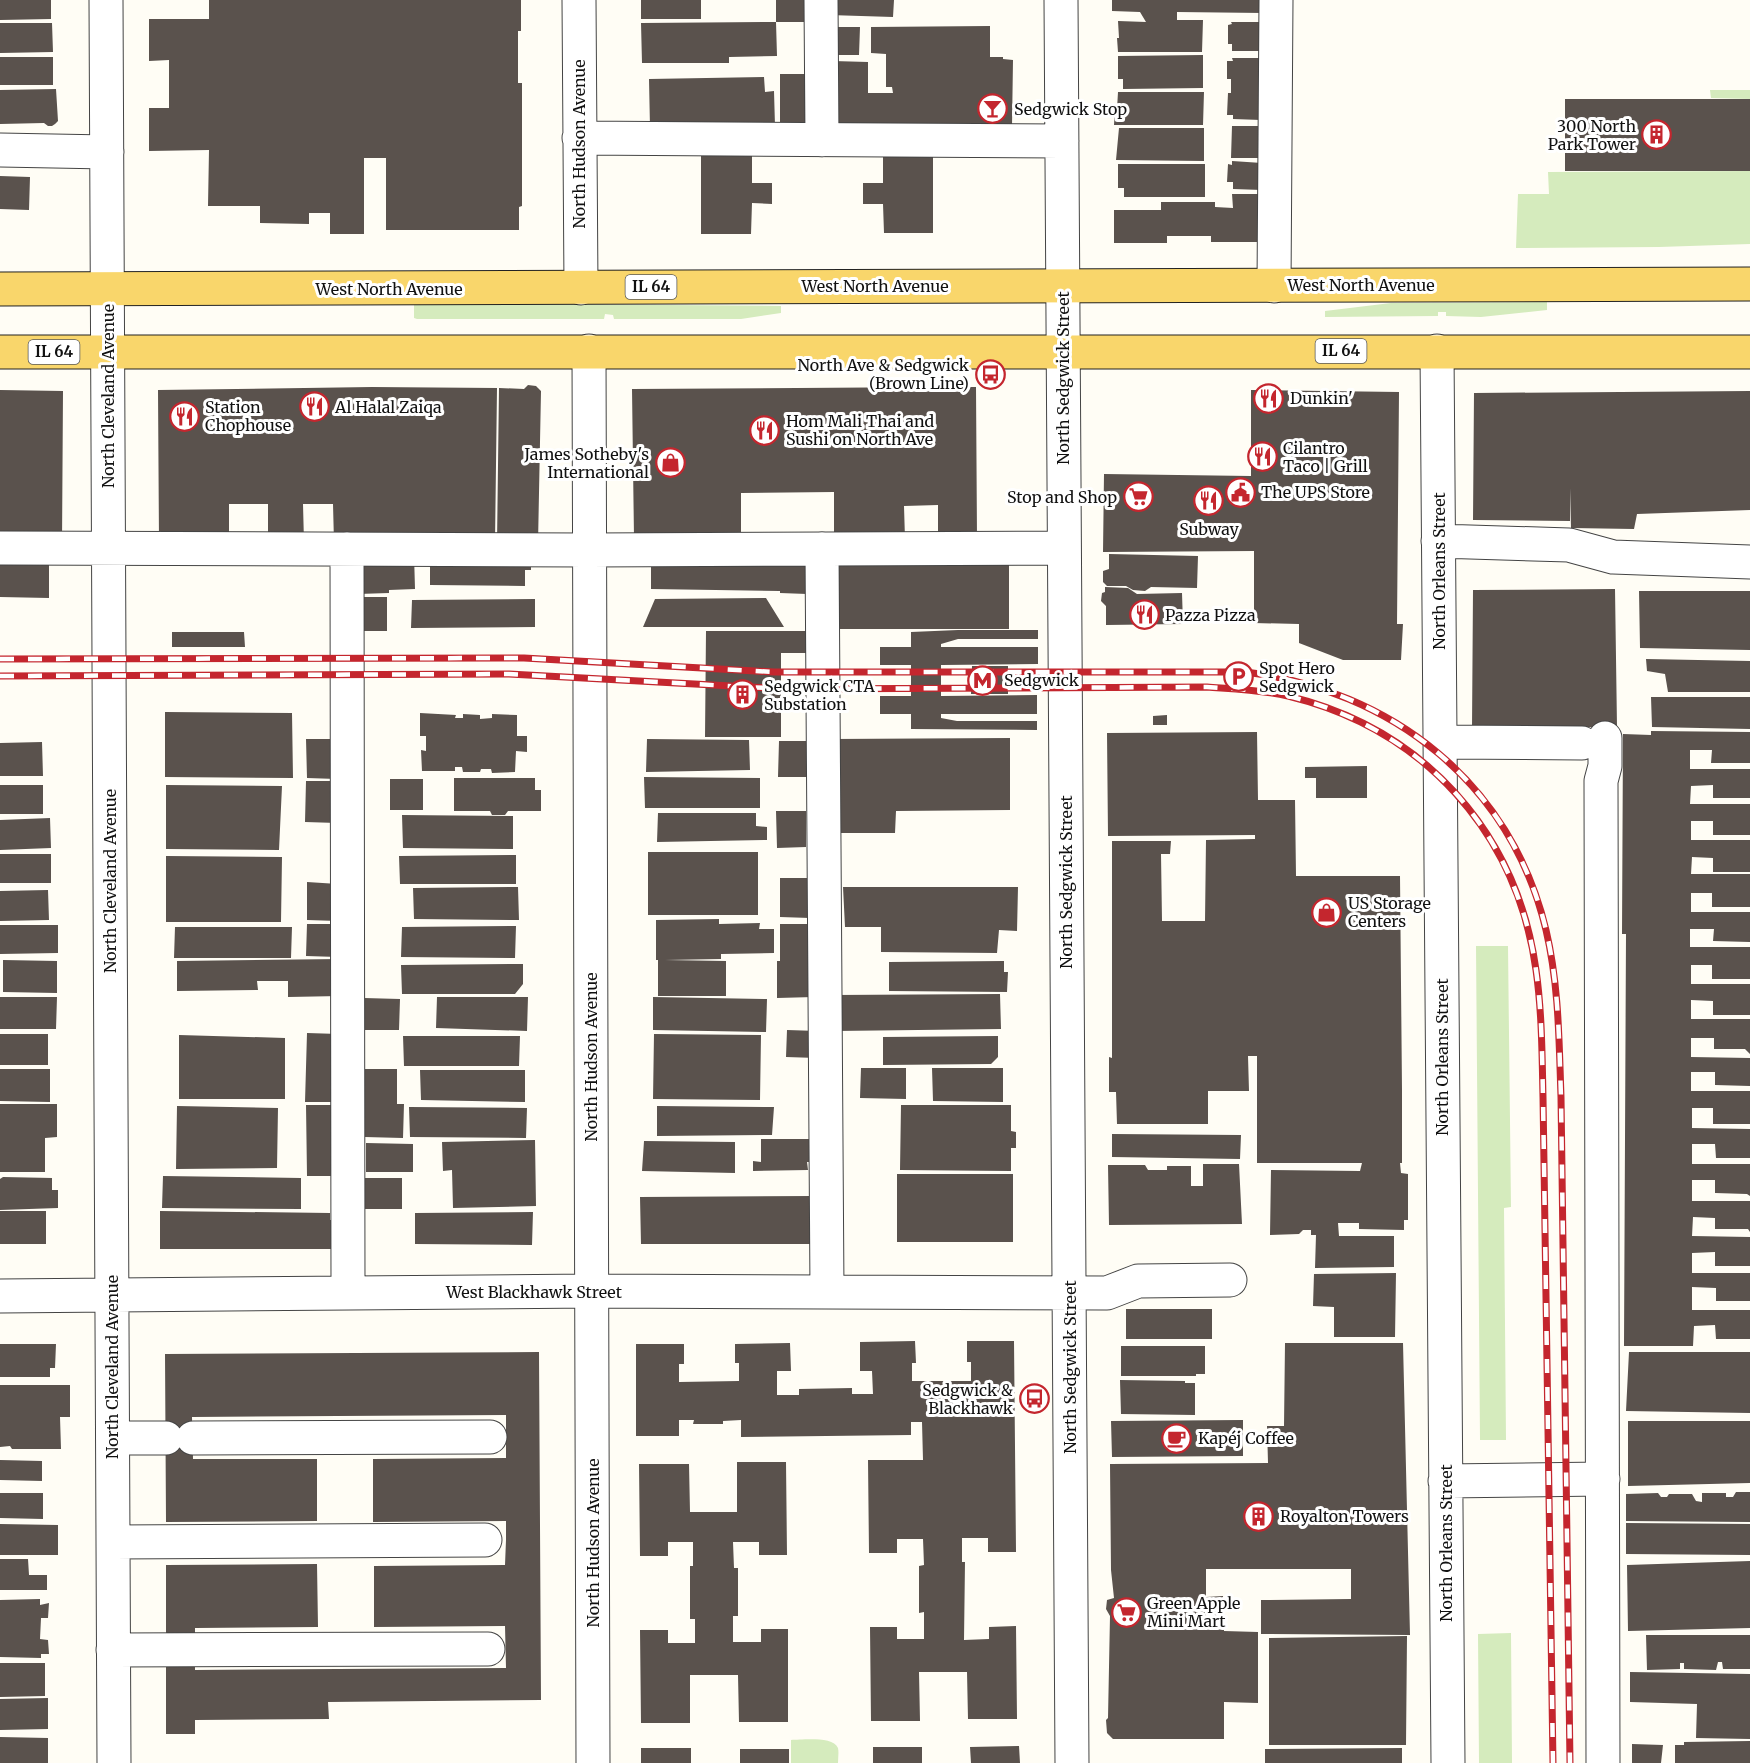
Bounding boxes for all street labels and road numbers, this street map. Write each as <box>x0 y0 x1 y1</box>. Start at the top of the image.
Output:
street label: North Hudson Avenue <box>569 59 589 229</box>
road number: IL 64 <box>626 275 676 299</box>
street label: West North Avenue <box>1287 275 1434 295</box>
street label: West North Avenue <box>801 276 948 296</box>
street label: West North Avenue <box>315 279 462 299</box>
street label: North Sedgwick Street <box>1053 290 1073 465</box>
street label: North Cleveland Avenue <box>98 304 118 488</box>
road number: IL 64 <box>1316 339 1366 363</box>
road number: IL 64 <box>28 340 80 364</box>
street label: North Orleans Street <box>1429 491 1449 650</box>
street label: North Cleveland Avenue <box>100 789 120 973</box>
street label: North Sedgwick Street <box>1056 794 1076 969</box>
street label: North Hudson Avenue <box>581 972 601 1142</box>
street label: North Orleans Street <box>1432 977 1452 1136</box>
street label: North Cleveland Avenue <box>102 1275 122 1459</box>
street label: North Sedgwick Street <box>1060 1279 1080 1454</box>
street label: West Blackhawk Street <box>445 1282 623 1302</box>
street label: North Hudson Avenue <box>583 1458 603 1628</box>
street label: North Orleans Street <box>1436 1463 1456 1622</box>

